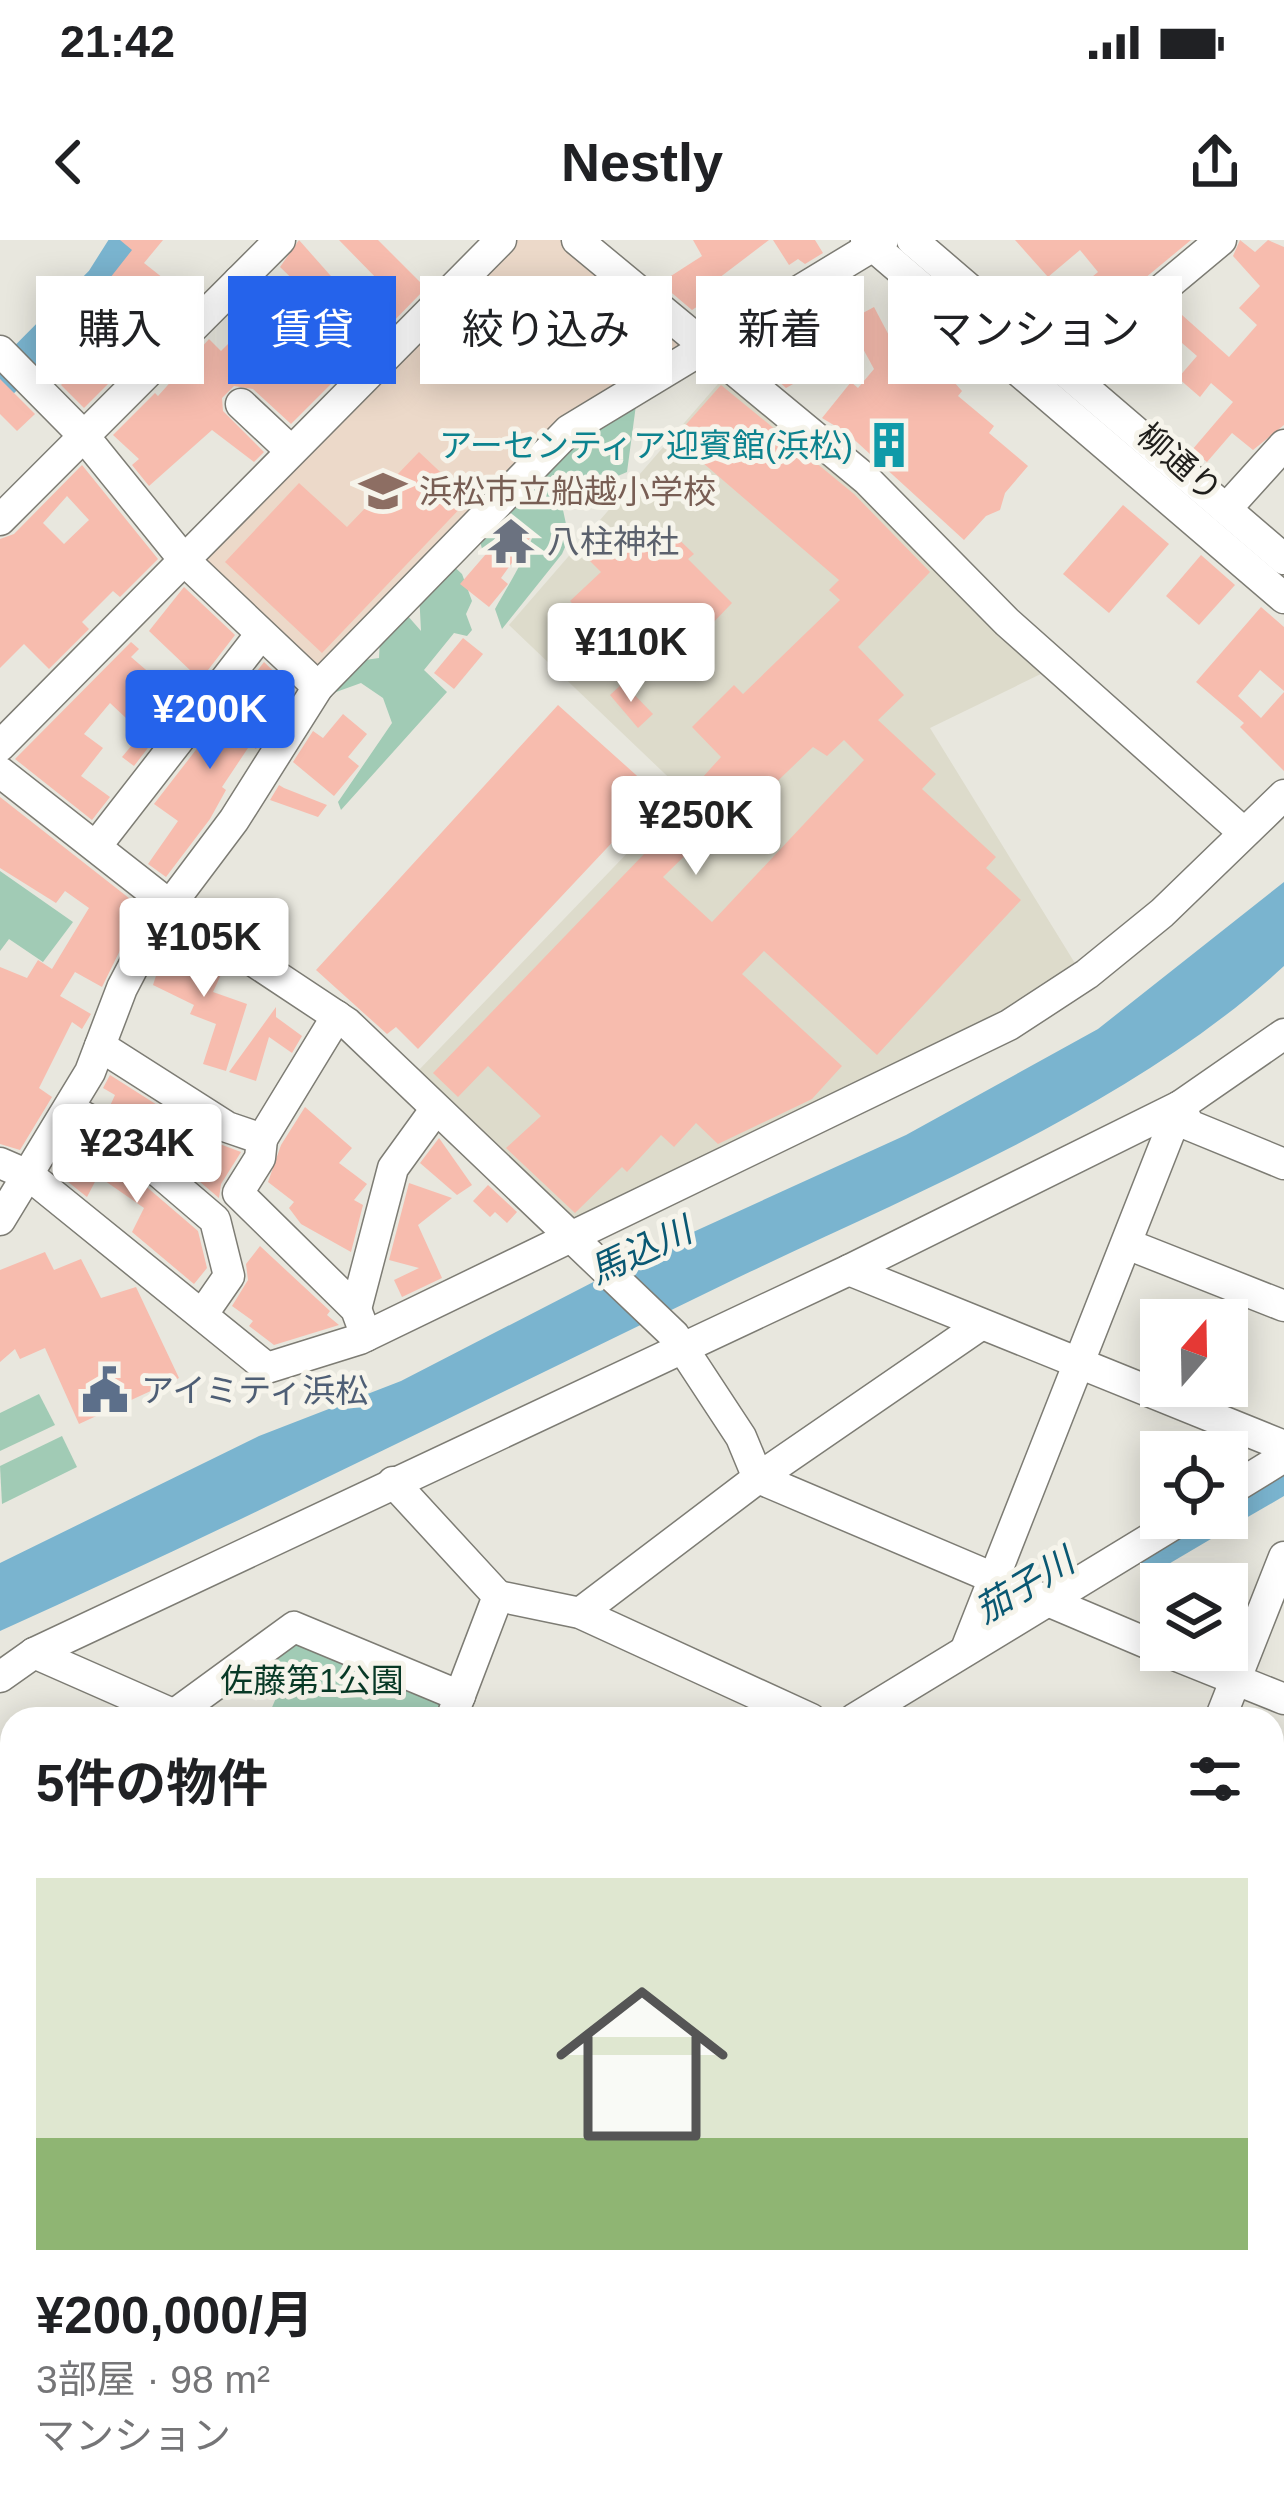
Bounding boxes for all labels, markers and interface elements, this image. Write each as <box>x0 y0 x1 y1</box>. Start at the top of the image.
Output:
text: 21:42 <box>60 16 175 67</box>
icon: back <box>36 129 102 195</box>
icon: share <box>1182 129 1248 195</box>
text: Nestly <box>561 132 723 192</box>
chip: 購入 <box>36 276 204 384</box>
chip: 賃貸 <box>228 276 396 384</box>
chip: 絞り込み <box>420 276 672 384</box>
chip: 新着 <box>696 276 864 384</box>
chip: マンション <box>888 276 1182 384</box>
street label: 柳通り <box>1130 416 1229 509</box>
building icon: アーセンティア迎賓館(浜松) <box>864 420 914 470</box>
place label: アーセンティア迎賓館(浜松) <box>439 427 853 464</box>
school or university icon: 浜松市立船越小学校 <box>358 466 408 516</box>
place label: 浜松市立船越小学校 <box>419 473 716 510</box>
temple icon: 八柱神社 <box>486 516 536 566</box>
place label: 八柱神社 <box>547 523 679 560</box>
pin: ¥110K <box>547 603 715 705</box>
text: ¥110K <box>575 620 687 663</box>
pin: ¥200K <box>126 670 294 772</box>
text: ¥200K <box>153 687 267 730</box>
pin: ¥250K <box>612 776 780 878</box>
text: ¥250K <box>639 793 753 836</box>
pin: ¥105K <box>120 898 288 1000</box>
text: ¥105K <box>147 915 261 958</box>
pin: ¥234K <box>53 1104 221 1206</box>
text: ¥234K <box>80 1121 194 1164</box>
water label: 馬込川 <box>583 1207 701 1292</box>
north arrow <box>1140 1299 1248 1407</box>
map controls <box>1140 1299 1248 1671</box>
public building icon: アイミティ浜松 <box>80 1365 130 1415</box>
place label: アイミティ浜松 <box>141 1372 368 1409</box>
button: locate <box>1140 1431 1248 1539</box>
water label: 茄子川 <box>967 1538 1085 1631</box>
button: layers <box>1140 1563 1248 1671</box>
park label: 佐藤第1公園 <box>220 1662 404 1699</box>
icon: filters <box>1182 1746 1248 1812</box>
text: 5件の物件 <box>36 1755 268 1812</box>
icon: home <box>534 1956 750 2172</box>
text: ¥200,000/月 <box>36 2287 314 2344</box>
text: 3部屋 · 98 m² <box>36 2358 270 2401</box>
text: マンション <box>36 2414 231 2457</box>

